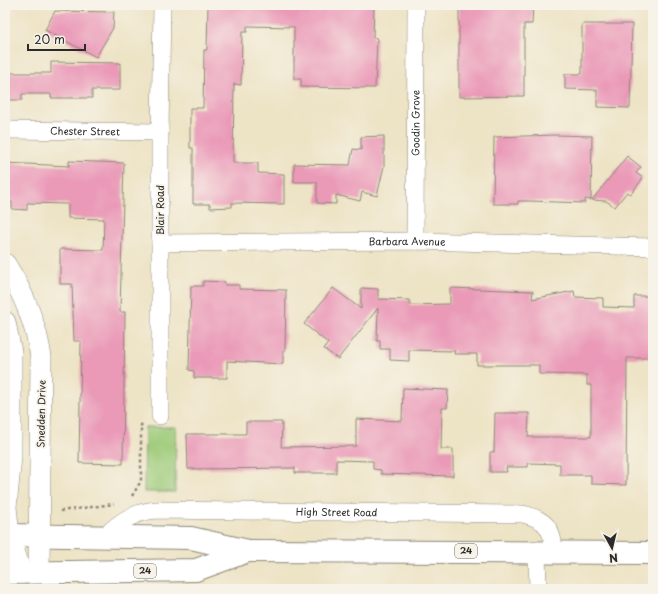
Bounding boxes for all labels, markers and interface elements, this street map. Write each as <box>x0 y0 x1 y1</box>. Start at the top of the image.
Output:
scale bar <box>28 26 85 52</box>
text: 20 m <box>34 30 65 48</box>
street label: Goodin Grove <box>407 90 423 156</box>
street label: Chester Street <box>50 123 120 138</box>
street label: Blair Road <box>152 185 167 235</box>
street label: Barbara Avenue <box>368 233 446 249</box>
street label: Snedden Drive <box>32 380 49 448</box>
street label: High Street Road <box>296 504 378 519</box>
north arrow <box>592 528 632 568</box>
road number: 24 <box>455 544 477 558</box>
text: N <box>608 549 619 567</box>
road number: 24 <box>134 564 156 578</box>

